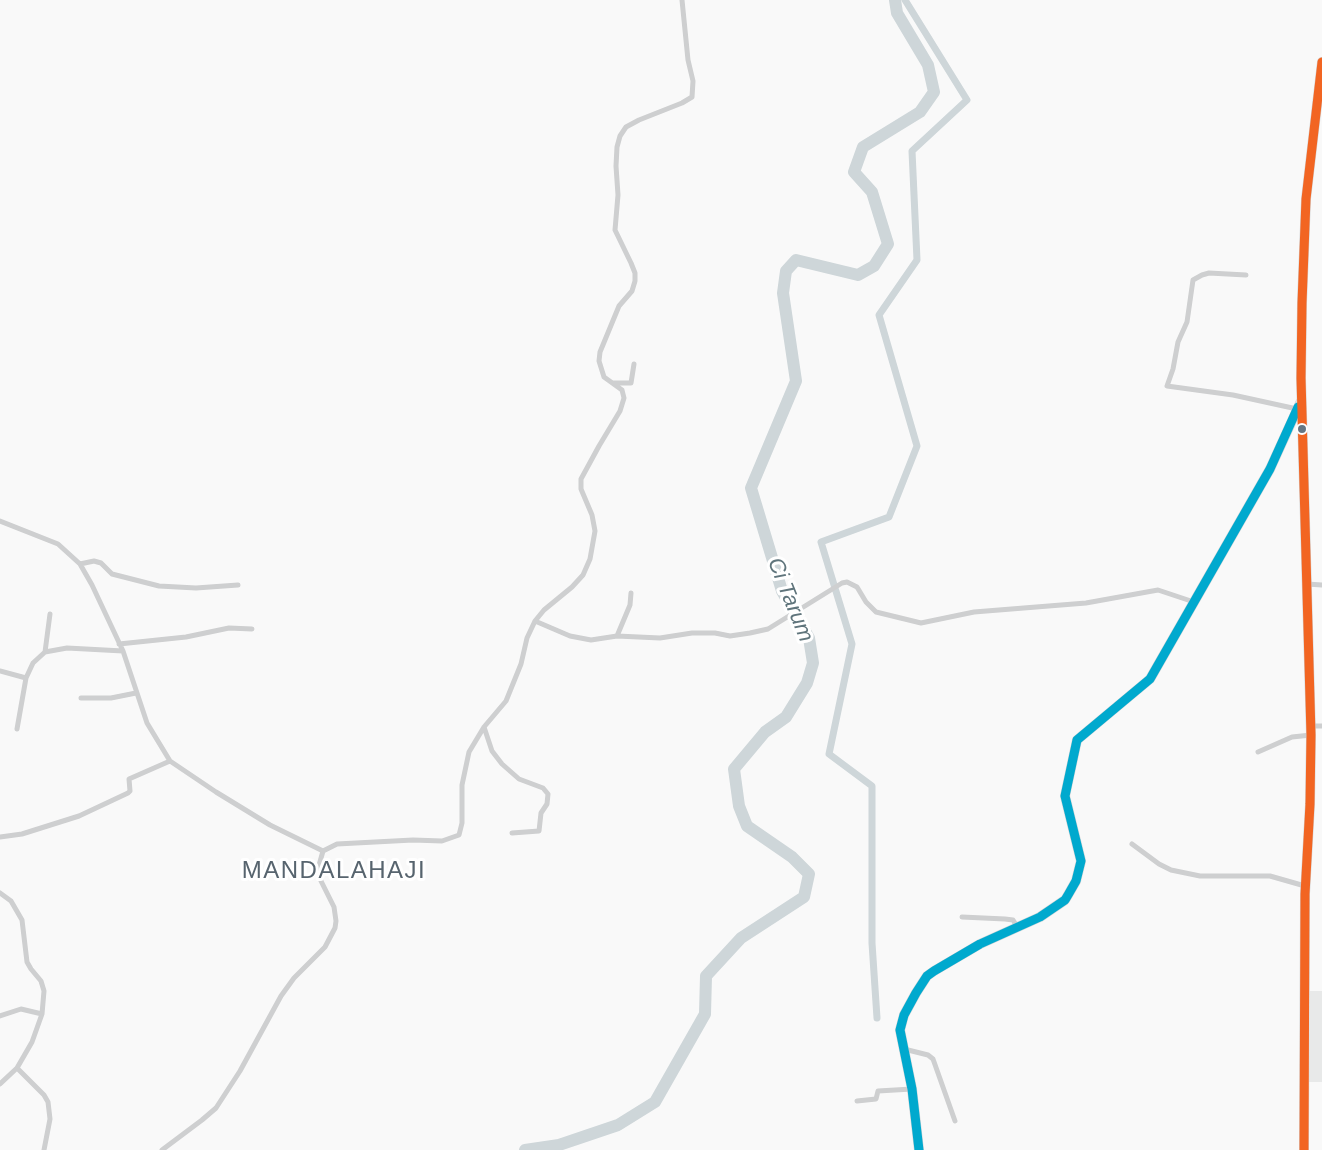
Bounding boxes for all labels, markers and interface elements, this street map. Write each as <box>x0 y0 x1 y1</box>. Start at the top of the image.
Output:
unlabelled marker <box>1296 423 1308 435</box>
water label: Ci Tarum <box>761 554 819 646</box>
district label: MANDALAHAJI <box>242 857 426 885</box>

